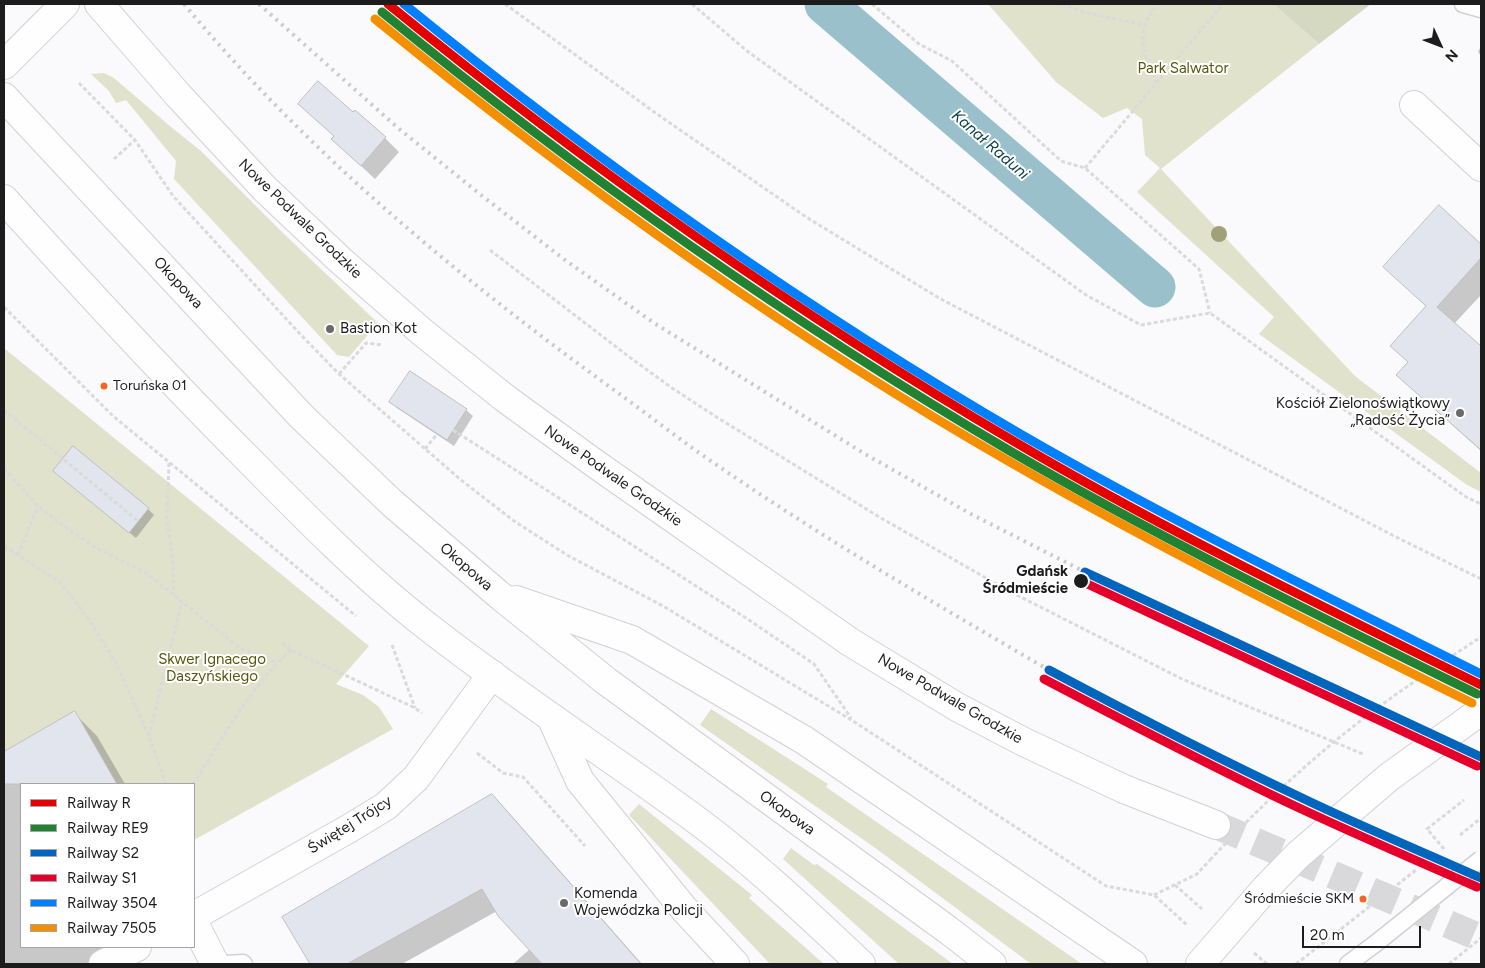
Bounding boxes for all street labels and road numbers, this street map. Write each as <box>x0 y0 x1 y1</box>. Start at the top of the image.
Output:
street label: Nowe Podwale Grodzkie <box>235 155 365 283</box>
street label: Okopowa <box>150 253 206 313</box>
street label: Nowe Podwale Grodzkie <box>541 422 685 530</box>
street label: Okopowa <box>436 539 496 595</box>
street label: Nowe Podwale Grodzkie <box>874 650 1026 748</box>
street label: Okopowa <box>756 787 818 839</box>
street label: Świętej Trójcy <box>305 792 395 858</box>

